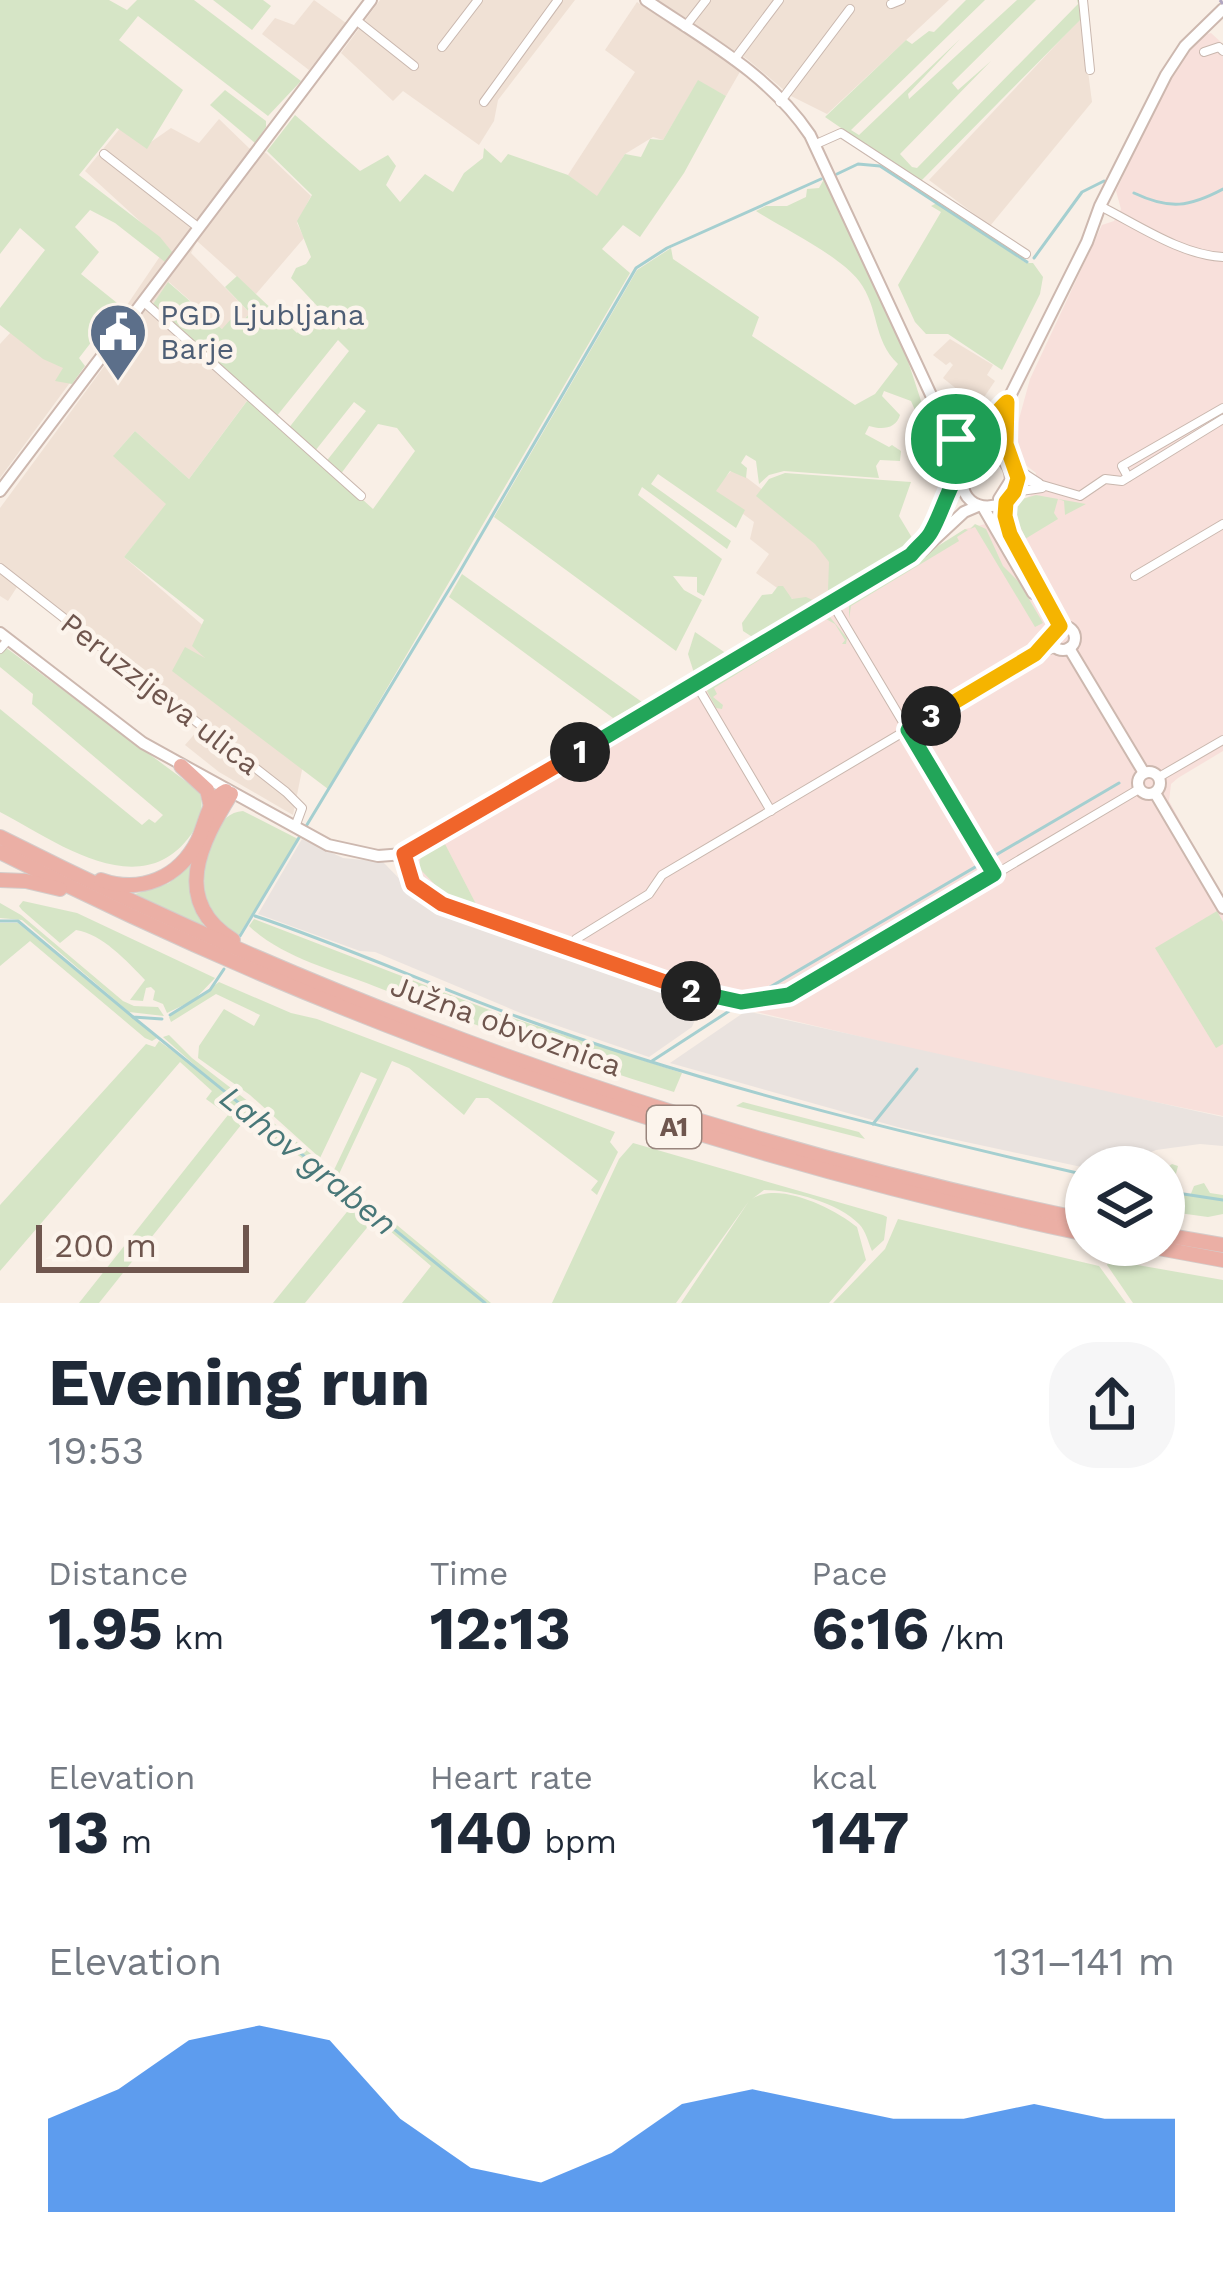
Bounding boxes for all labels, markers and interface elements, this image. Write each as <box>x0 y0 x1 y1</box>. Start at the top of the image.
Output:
place label: PGD Ljubljana Barje <box>160 297 365 366</box>
public building icon: PGD Ljubljana Barje <box>87 301 149 383</box>
pin <box>905 388 1007 490</box>
icon: arrive <box>923 406 989 472</box>
street label: Peruzzijeva ulica <box>54 605 267 782</box>
pin: 3 <box>901 686 961 746</box>
text: 3 <box>921 696 941 735</box>
pin: 1 <box>550 722 610 782</box>
text: 1 <box>573 732 587 771</box>
pin: 2 <box>661 961 721 1021</box>
street label: Južna obvoznica <box>386 968 626 1084</box>
text: 2 <box>681 971 701 1010</box>
water label: Lahov graben <box>212 1077 405 1244</box>
road number: A1 <box>647 1106 701 1148</box>
map controls <box>1065 1146 1185 1266</box>
button: layers <box>1065 1146 1185 1266</box>
scale bar <box>36 1219 249 1272</box>
text: 200 m <box>54 1226 157 1265</box>
button: share <box>1049 1342 1175 1468</box>
text: Evening run <box>48 1344 430 1421</box>
text: 19:53 <box>48 1428 144 1473</box>
text: Distance <box>48 1554 188 1593</box>
text: Time <box>430 1554 508 1593</box>
text: Pace <box>811 1554 888 1593</box>
text: 1.95 <box>48 1593 163 1664</box>
text: 12:13 <box>430 1593 571 1664</box>
text: 6:16 <box>811 1593 929 1664</box>
text: km <box>163 1618 224 1657</box>
text: /km <box>929 1618 1005 1657</box>
text: Elevation <box>48 1758 195 1797</box>
text: Heart rate <box>430 1758 593 1797</box>
text: kcal <box>811 1758 877 1797</box>
text: 13 <box>48 1797 109 1868</box>
text: 140 <box>430 1797 533 1868</box>
text: 147 <box>811 1797 909 1868</box>
text: m <box>109 1822 152 1861</box>
text: bpm <box>533 1822 617 1861</box>
text: Elevation <box>48 1939 222 1984</box>
text: 131–141 m <box>993 1939 1175 1984</box>

